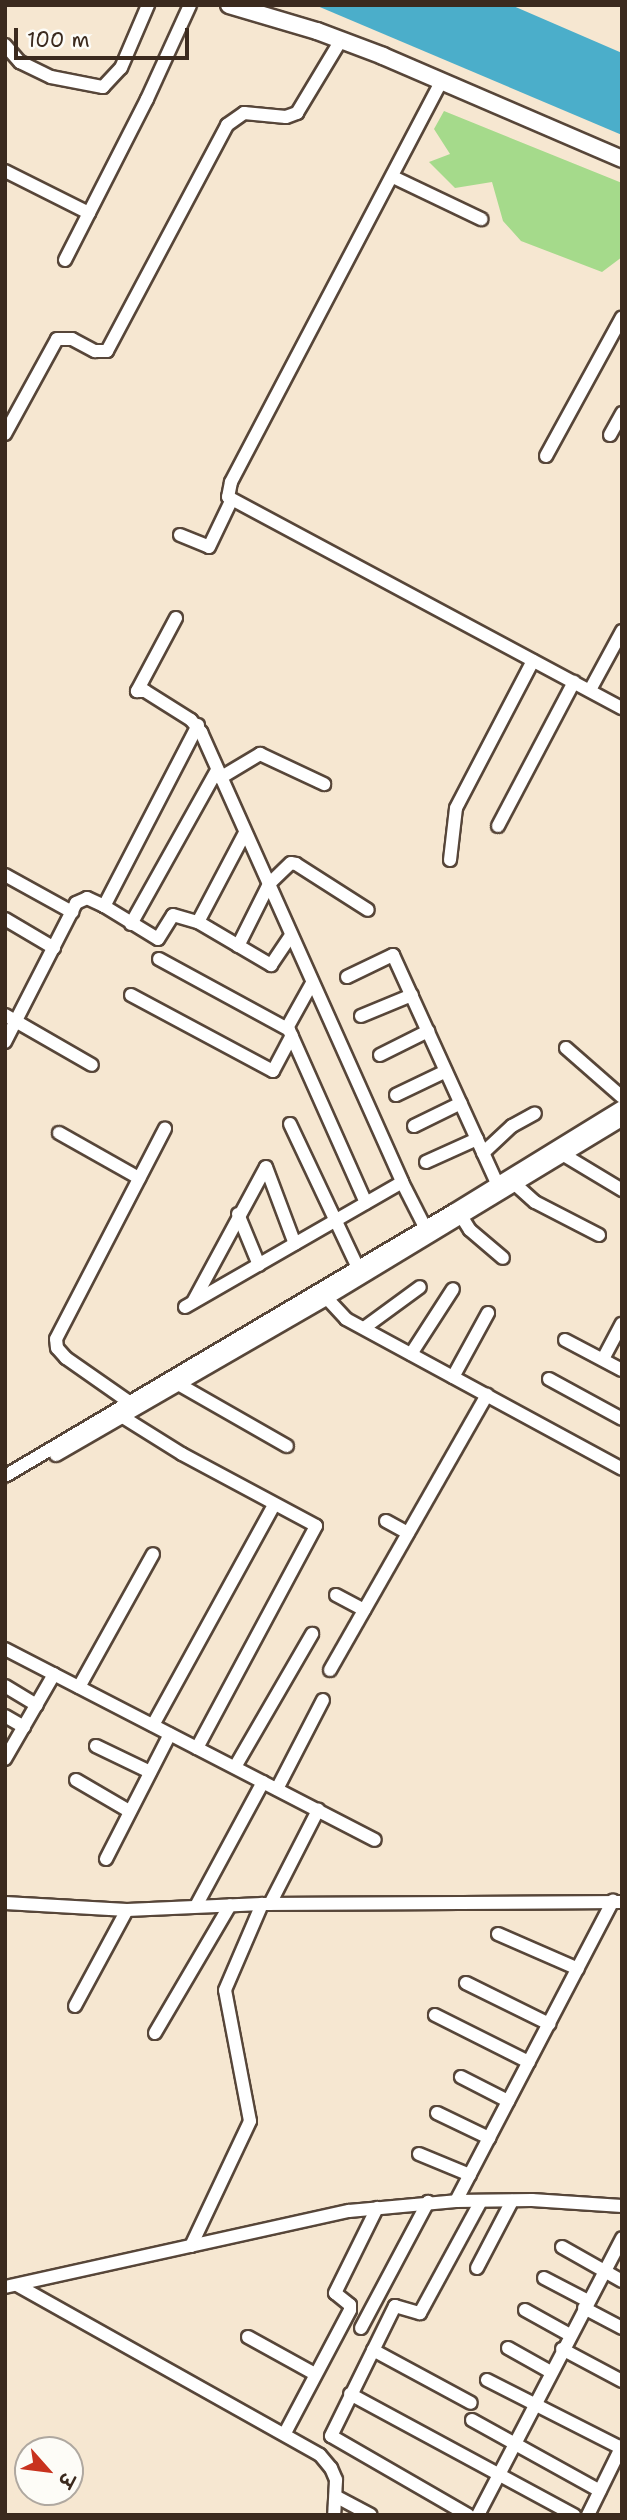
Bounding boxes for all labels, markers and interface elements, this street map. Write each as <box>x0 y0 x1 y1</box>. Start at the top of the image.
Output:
scale bar <box>18 14 192 58</box>
text: 100 m <box>27 26 90 54</box>
north arrow <box>14 2436 84 2506</box>
text: उ <box>52 2469 80 2492</box>

